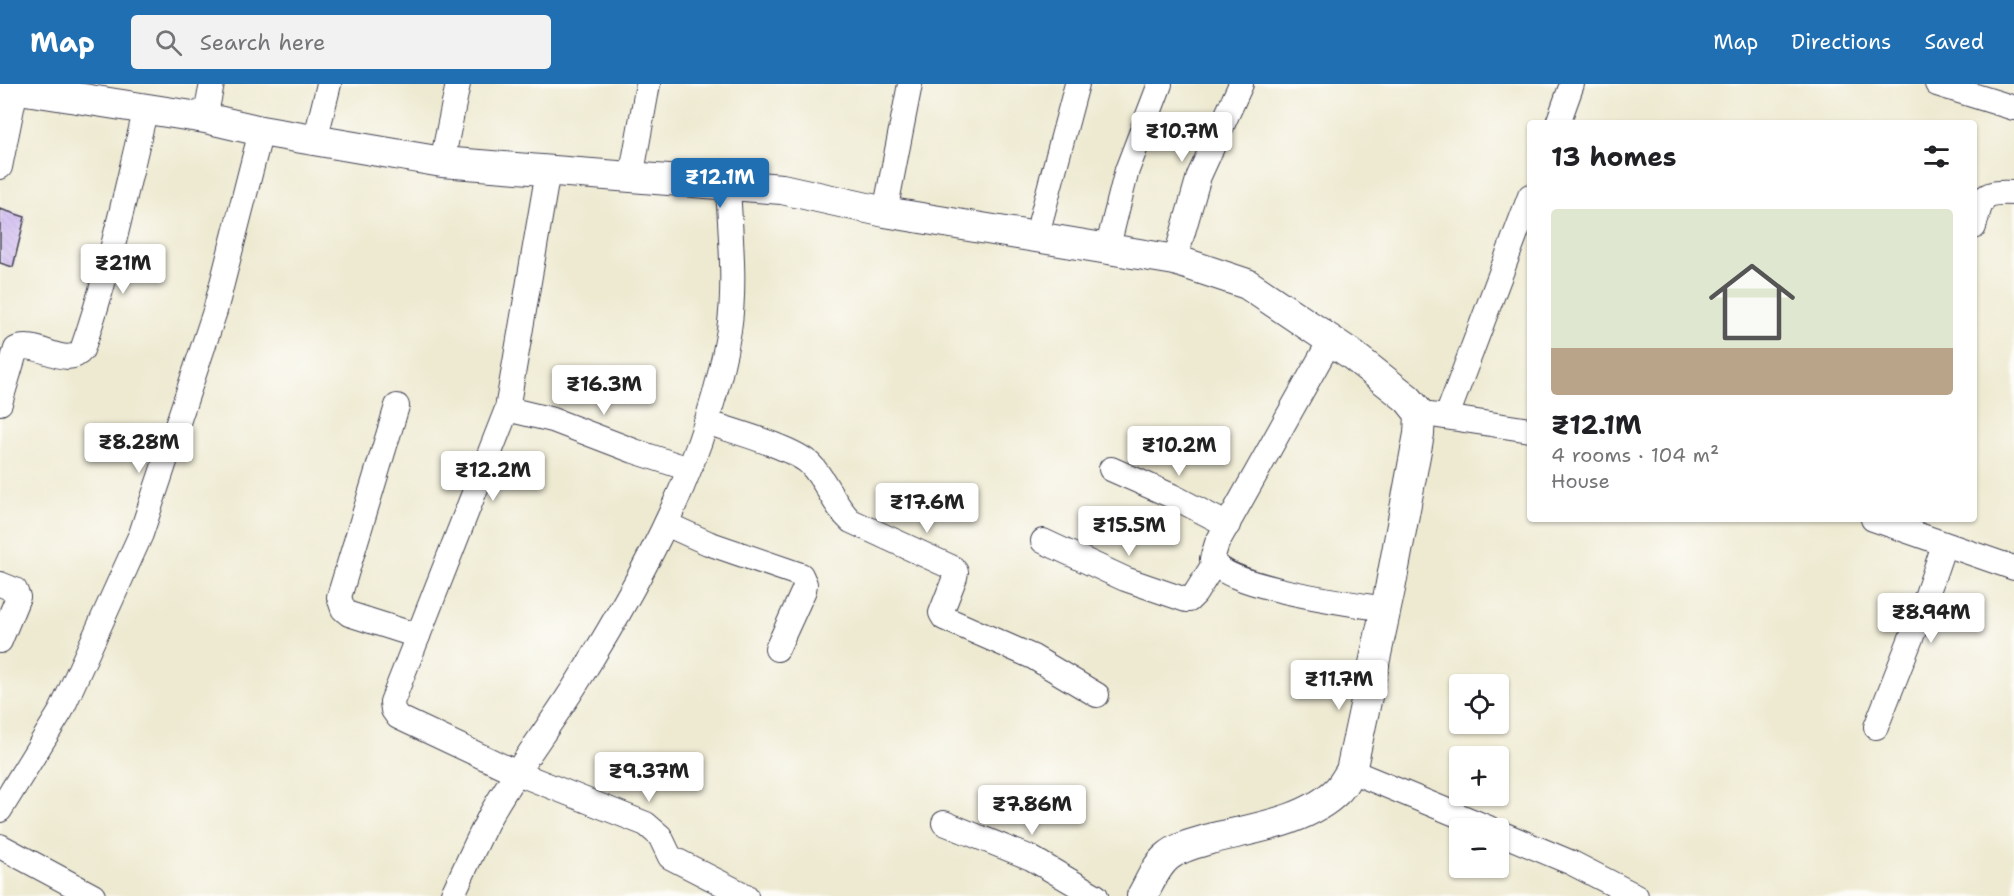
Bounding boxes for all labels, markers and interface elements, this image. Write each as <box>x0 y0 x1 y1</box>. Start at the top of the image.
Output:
search box <box>131 15 551 69</box>
text: Map <box>30 23 95 61</box>
icon: search <box>152 26 185 59</box>
text: Search here <box>200 28 325 57</box>
text: Map <box>1713 28 1758 56</box>
text: Directions <box>1791 28 1891 56</box>
text: Saved <box>1924 28 1984 56</box>
pin: ₹10.7M <box>1133 112 1231 163</box>
text: ₹10.7M <box>1145 118 1219 144</box>
text: 13 homes <box>1551 139 1677 174</box>
icon: filters <box>1920 140 1953 173</box>
pin: ₹12.1M <box>671 158 769 209</box>
text: ₹12.1M <box>685 164 755 190</box>
pin: ₹21M <box>87 244 159 295</box>
icon: home <box>1698 248 1806 356</box>
text: ₹21M <box>95 250 151 276</box>
pin: ₹16.3M <box>555 365 653 416</box>
text: ₹16.3M <box>566 371 642 397</box>
text: ₹12.1M <box>1551 407 1642 442</box>
pin: ₹8.28M <box>90 423 188 474</box>
pin: ₹10.2M <box>1130 426 1228 477</box>
text: ₹8.28M <box>98 429 180 455</box>
text: ₹10.2M <box>1141 432 1217 458</box>
text: 4 rooms · 104 m² <box>1551 442 1719 468</box>
pin: ₹12.2M <box>444 451 542 502</box>
text: ₹12.2M <box>455 457 531 483</box>
text: House <box>1551 468 1610 494</box>
pin: ₹17.6M <box>878 483 976 534</box>
text: ₹17.6M <box>890 489 964 515</box>
pin: ₹15.5M <box>1080 506 1178 557</box>
text: ₹15.5M <box>1092 512 1166 538</box>
pin: ₹8.94M <box>1882 593 1980 644</box>
text: ₹8.94M <box>1892 599 1970 625</box>
pin: ₹11.7M <box>1290 660 1388 711</box>
text: ₹11.7M <box>1305 666 1373 692</box>
map controls <box>1449 674 1509 878</box>
button: locate <box>1449 674 1509 734</box>
button: + <box>1449 746 1509 806</box>
pin: ₹9.37M <box>600 752 698 803</box>
text: ₹9.37M <box>609 758 689 784</box>
pin: ₹7.86M <box>983 785 1081 836</box>
text: ₹7.86M <box>992 791 1072 817</box>
button: − <box>1449 818 1509 878</box>

